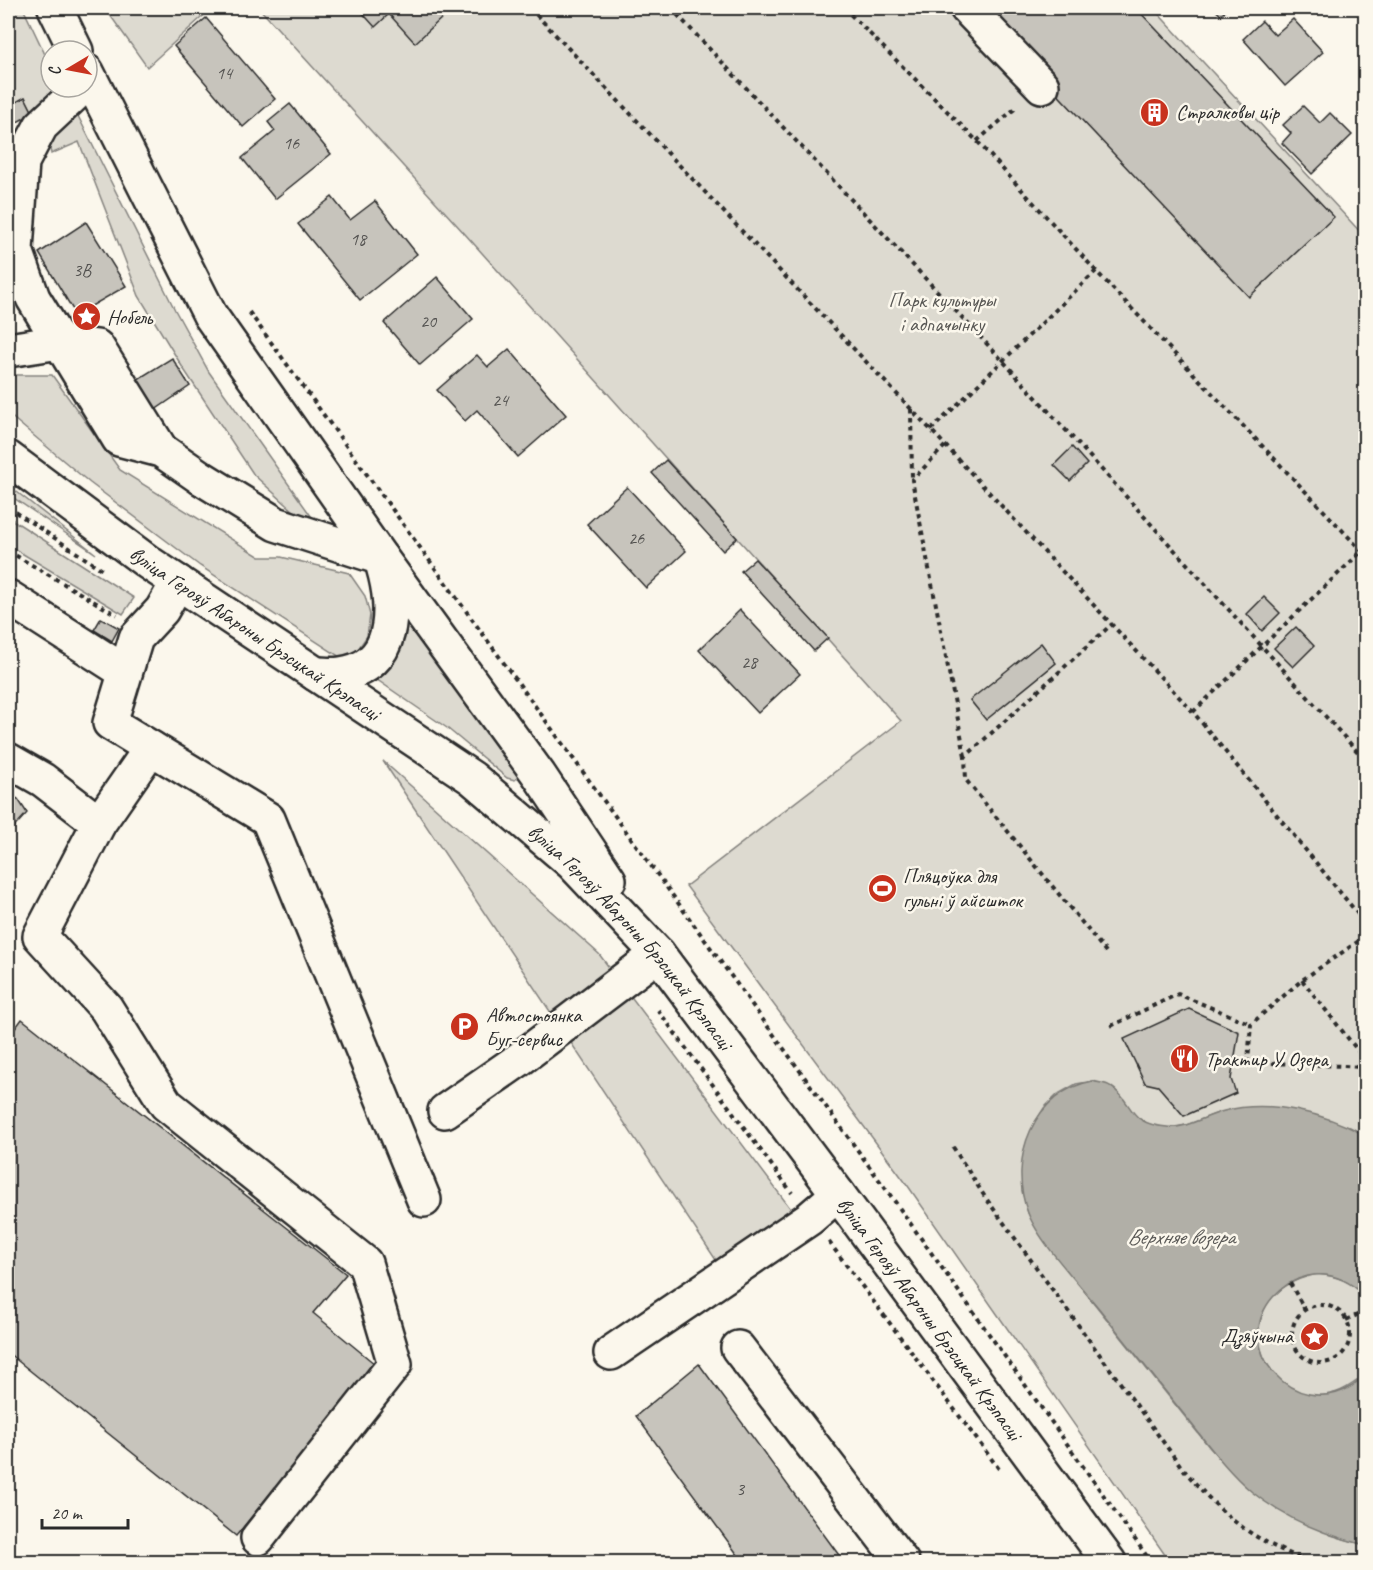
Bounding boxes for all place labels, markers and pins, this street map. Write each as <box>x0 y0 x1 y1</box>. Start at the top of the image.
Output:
building icon: Стралковы цір <box>1139 96 1171 128</box>
place label: Стралковы цір <box>1176 99 1280 125</box>
place icon: Нобель <box>70 301 102 333</box>
place label: Нобель <box>107 304 154 330</box>
place label: Пляцоўка для гульні ў айсшток <box>903 863 1024 913</box>
sports icon: Пляцоўка для гульні ў айсшток <box>866 872 898 904</box>
place label: Автостоянка Буг-сервис <box>486 1002 583 1052</box>
parking icon: Автостоянка Буг-сервис <box>449 1011 481 1043</box>
restaurant icon: Трактир У Озера <box>1168 1043 1200 1075</box>
place label: Трактир У Озера <box>1205 1046 1329 1072</box>
place icon: Дзяўчына <box>1298 1320 1330 1352</box>
place label: Дзяўчына <box>1221 1323 1295 1350</box>

